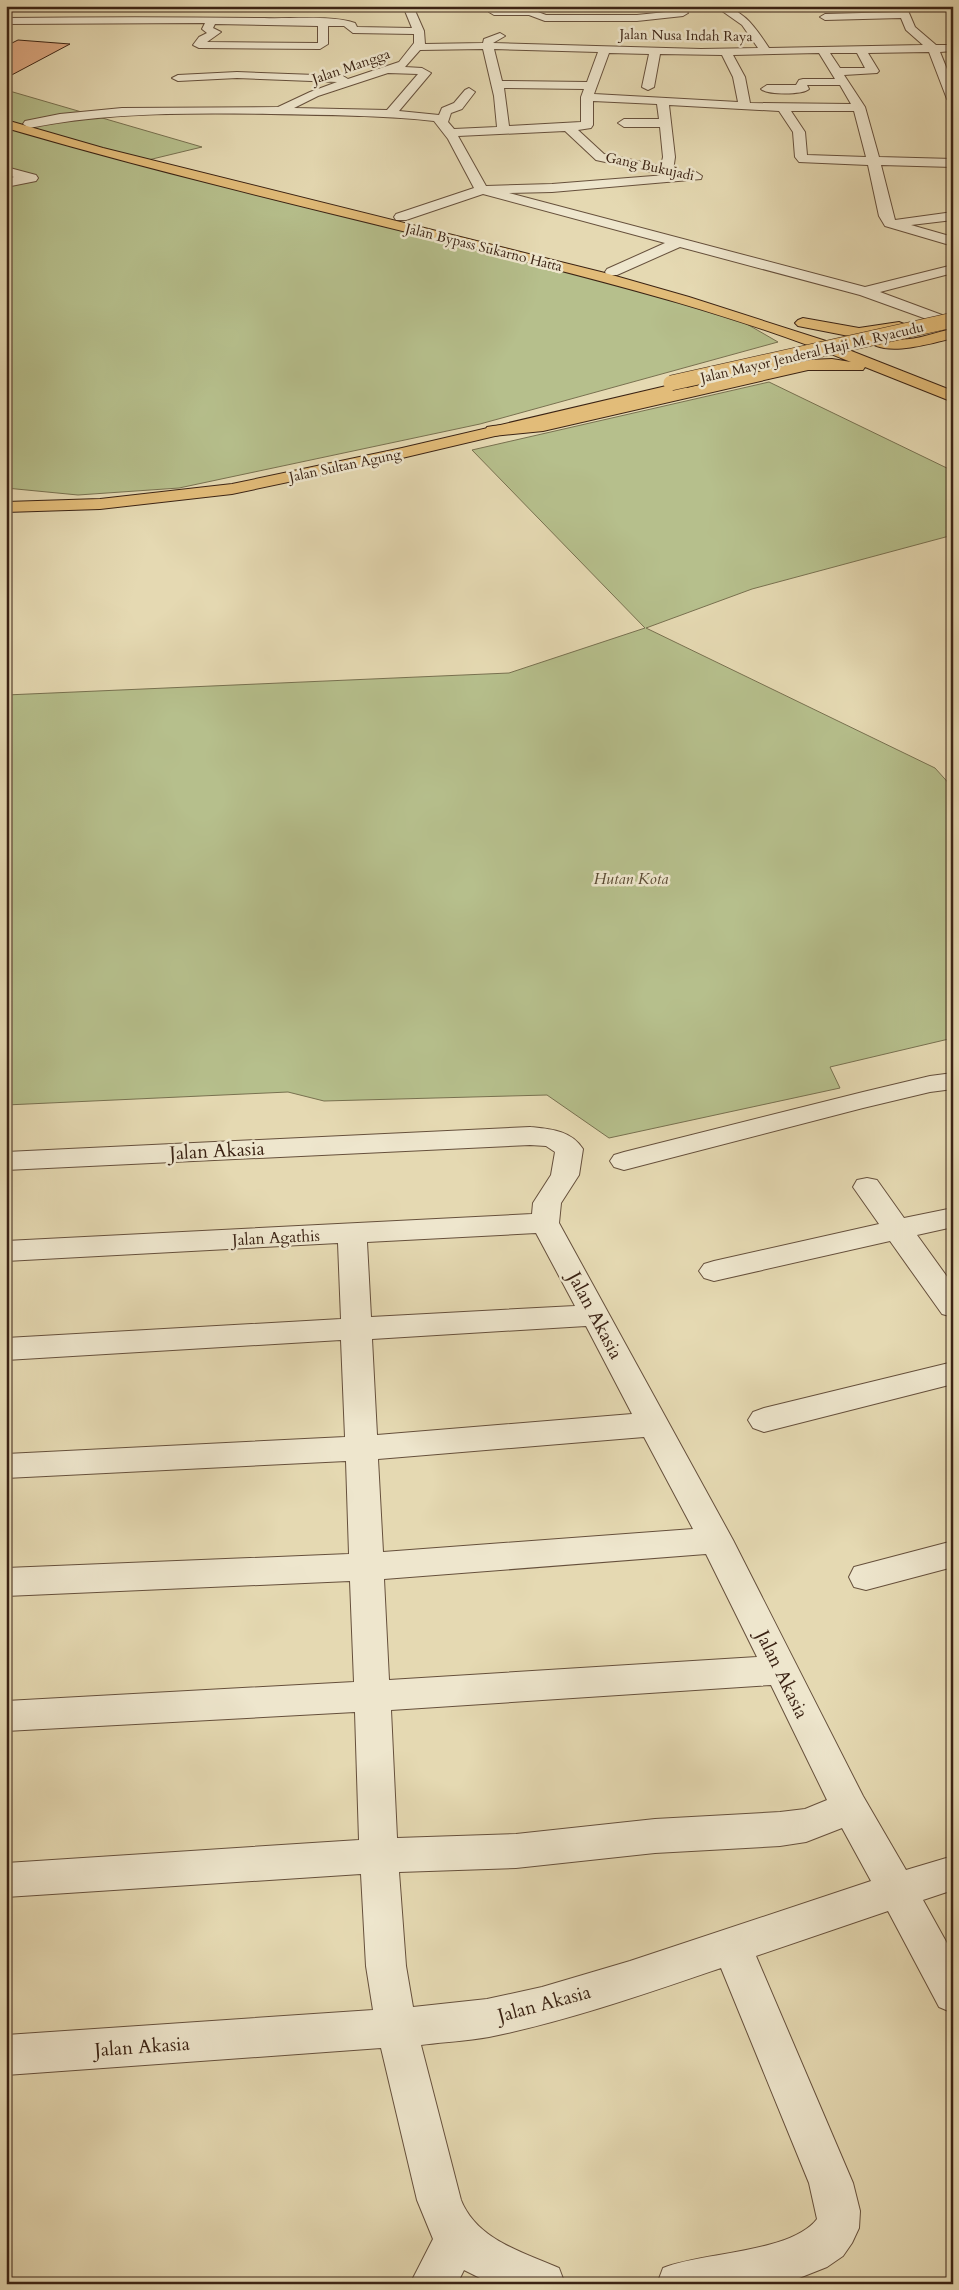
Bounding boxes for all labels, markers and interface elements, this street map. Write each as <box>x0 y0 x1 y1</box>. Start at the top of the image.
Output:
street label: Jalan Nusa Indah Raya <box>617 25 753 46</box>
street label: Jalan Mangga <box>308 44 393 89</box>
street label: Gang Bukujadi <box>604 148 696 185</box>
street label: Jalan Bypass Sukarno Hatta <box>402 218 564 276</box>
street label: Jalan Mayor Jenderal Haji M. Ryacudu <box>697 317 926 388</box>
street label: Jalan Sultan Agung <box>285 444 403 487</box>
park label: Hutan Kota <box>594 868 668 890</box>
street label: Jalan Akasia <box>166 1136 265 1167</box>
street label: Jalan Agathis <box>230 1225 320 1251</box>
street label: Jalan Akasia <box>560 1265 629 1364</box>
street label: Jalan Akasia <box>748 1623 815 1723</box>
street label: Jalan Akasia <box>492 1979 594 2030</box>
street label: Jalan Akasia <box>91 2031 191 2064</box>

